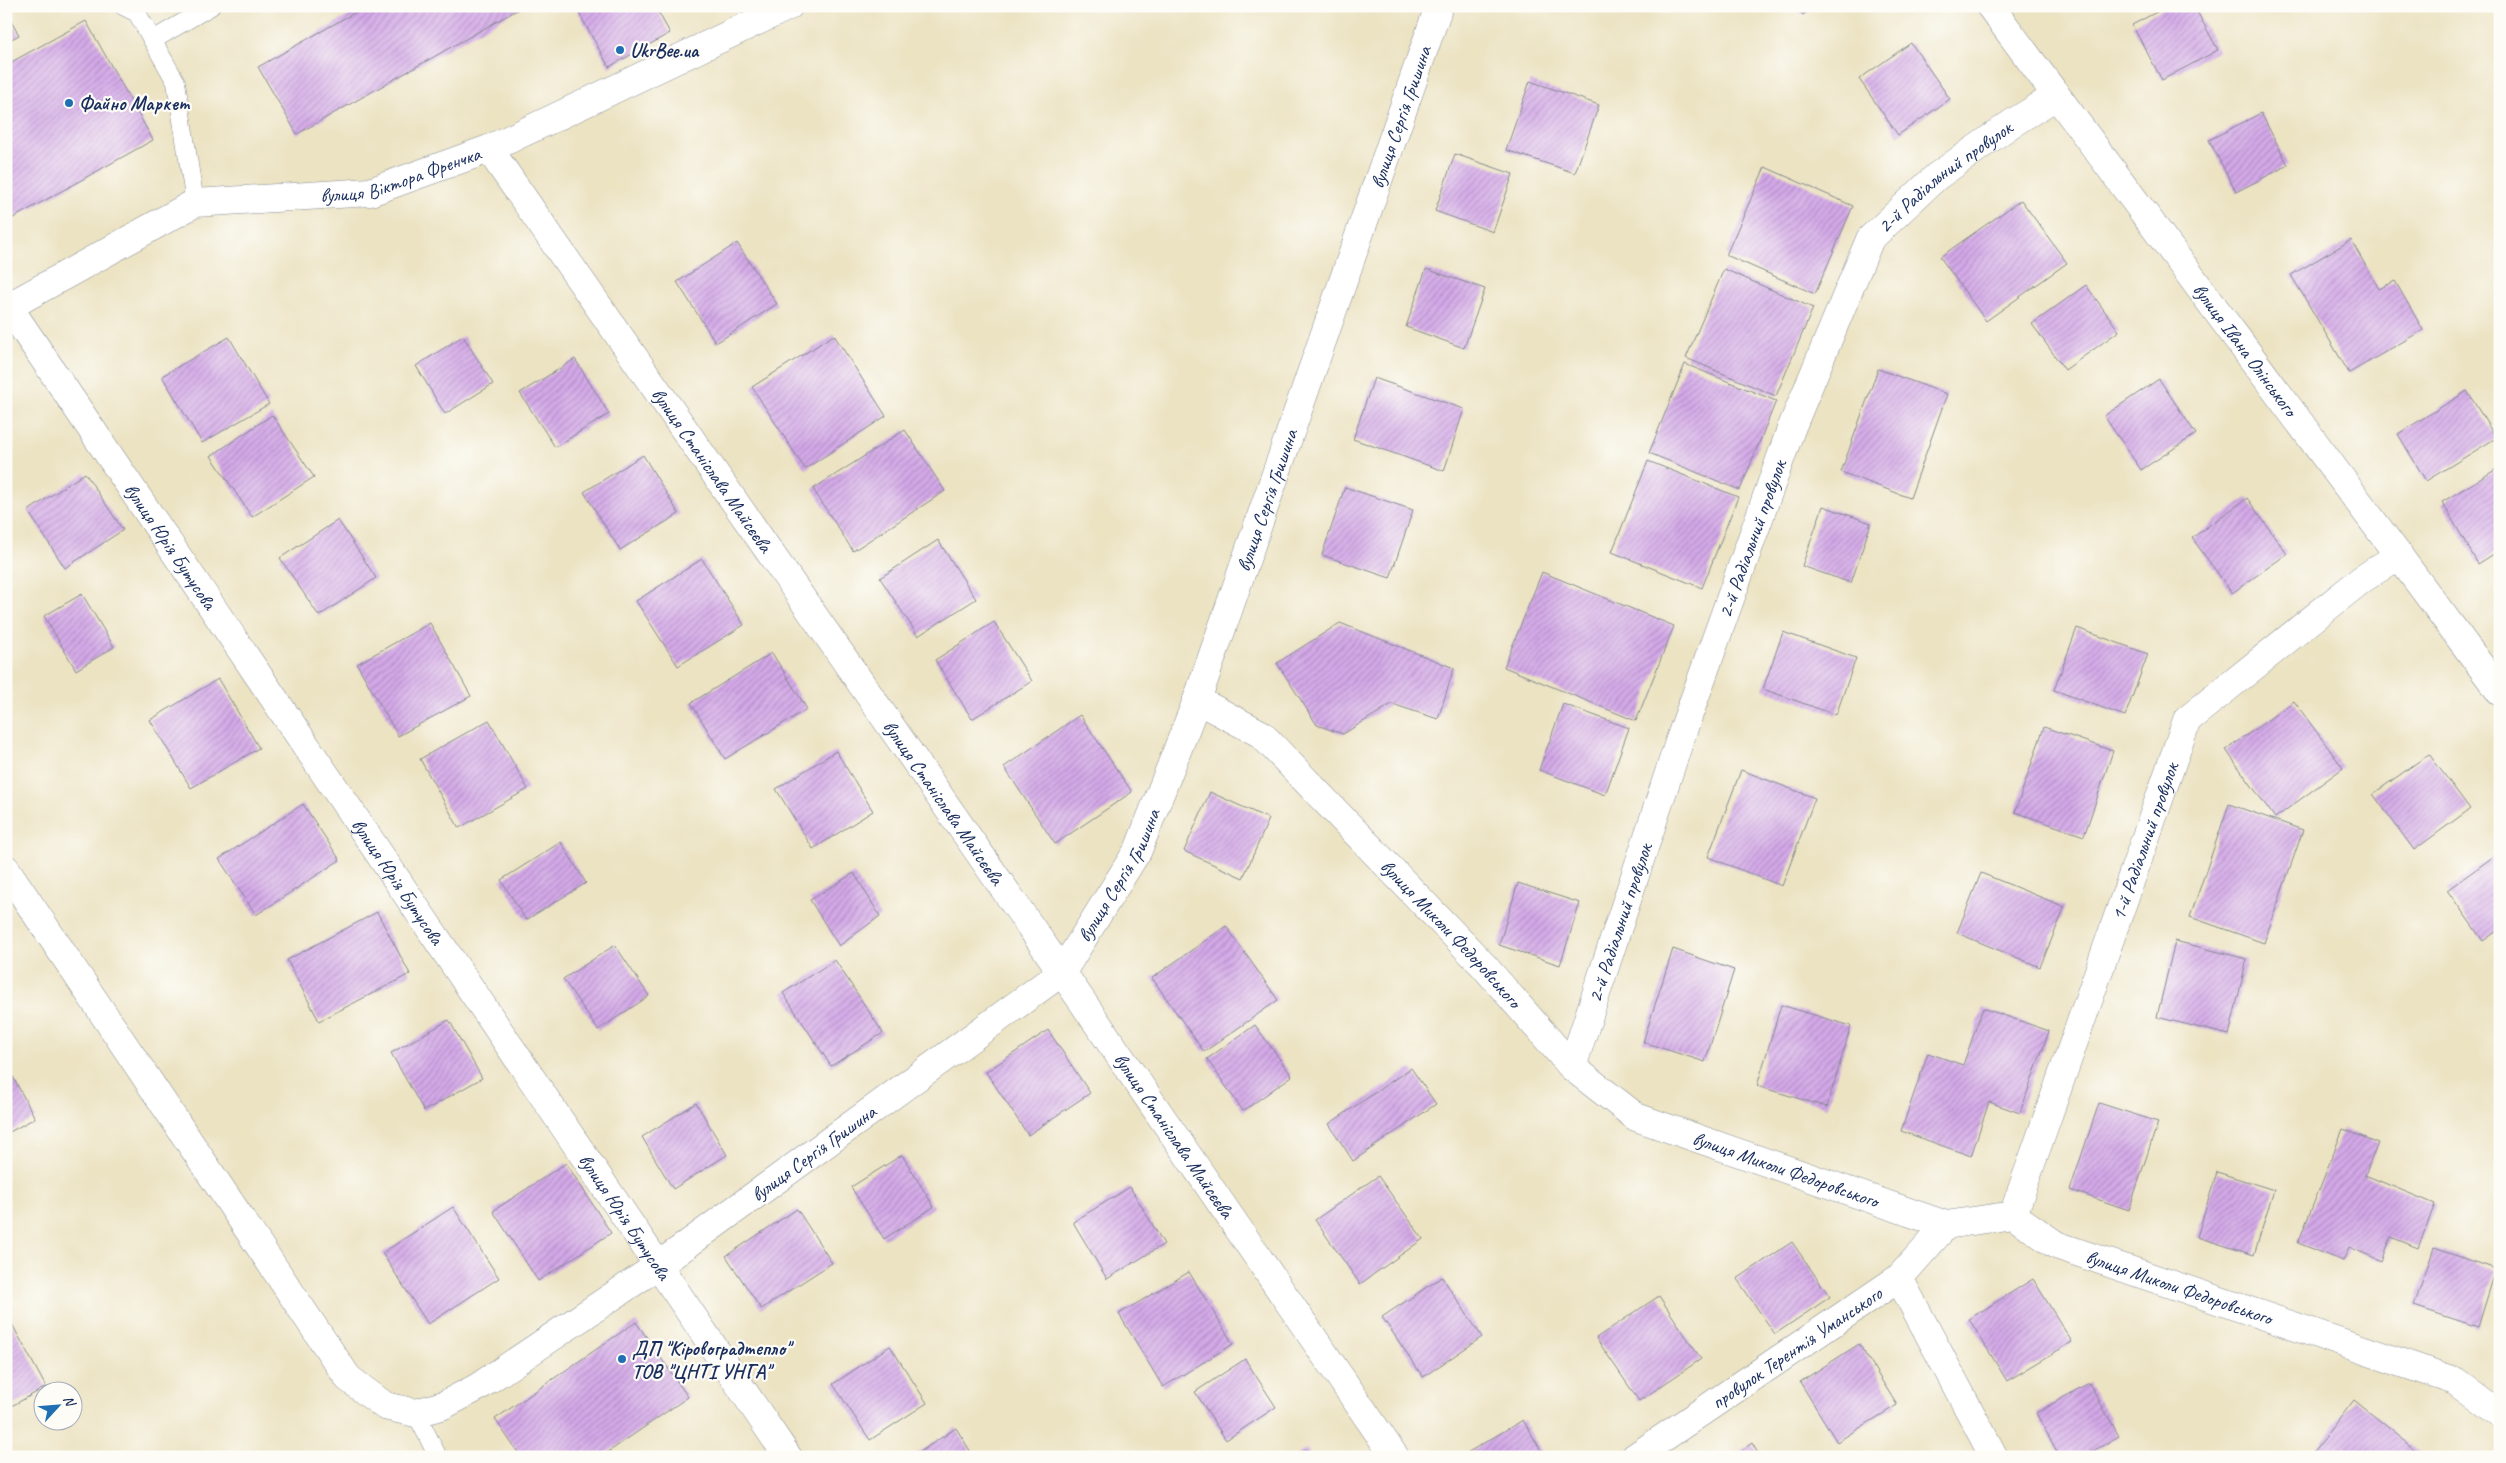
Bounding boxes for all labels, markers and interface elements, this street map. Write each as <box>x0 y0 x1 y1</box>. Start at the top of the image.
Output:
place label: UkrBee.ua <box>630 38 700 63</box>
street label: вулиця Сергія Гришина <box>1365 42 1438 191</box>
marker: UkrBee.ua <box>614 44 626 56</box>
place label: Файно Маркет <box>79 91 191 116</box>
marker: Файно Маркет <box>63 97 75 109</box>
street label: 2-й Радіальний провулок <box>1873 114 2018 238</box>
street label: вулиця Віктора Френчка <box>320 141 485 208</box>
street label: вулиця Івана Олінського <box>2187 278 2304 423</box>
street label: вулиця Станіслава Майсєєва <box>646 383 779 558</box>
street label: вулиця Сергія Гришина <box>1231 425 1304 575</box>
street label: 2-й Радіальний провулок <box>1712 455 1792 621</box>
street label: вулиця Юрія Бутусова <box>119 478 223 616</box>
street label: вулиця Станіслава Майсєєва <box>877 715 1010 891</box>
street label: 1-й Радіальний провулок <box>2106 758 2185 924</box>
street label: вулиця Сергія Гришина <box>1072 804 1166 947</box>
street label: вулиця Юрія Бутусова <box>346 814 450 951</box>
street label: 2-й Радіальний провулок <box>1582 839 1658 1005</box>
street label: вулиця Миколи Федоровського <box>1375 854 1528 1015</box>
street label: вулиця Станіслава Майсєєва <box>1108 1048 1240 1224</box>
street label: вулиця Сергія Гришина <box>746 1099 882 1207</box>
street label: вулиця Миколи Федоровського <box>1689 1126 1884 1214</box>
street label: вулиця Юрія Бутусова <box>573 1149 677 1287</box>
street label: вулиця Миколи Федоровського <box>2083 1244 2277 1331</box>
street label: провулок Терентія Уманського <box>1706 1281 1888 1415</box>
place label: ДП "Кіровоградтепло" ТОВ "ЦНТІ УНГА" <box>632 1336 794 1384</box>
marker: ДП "Кіровоградтепло" ТОВ "ЦНТІ УНГА" <box>616 1353 628 1365</box>
north arrow <box>32 1380 82 1430</box>
text: N <box>60 1393 80 1410</box>

